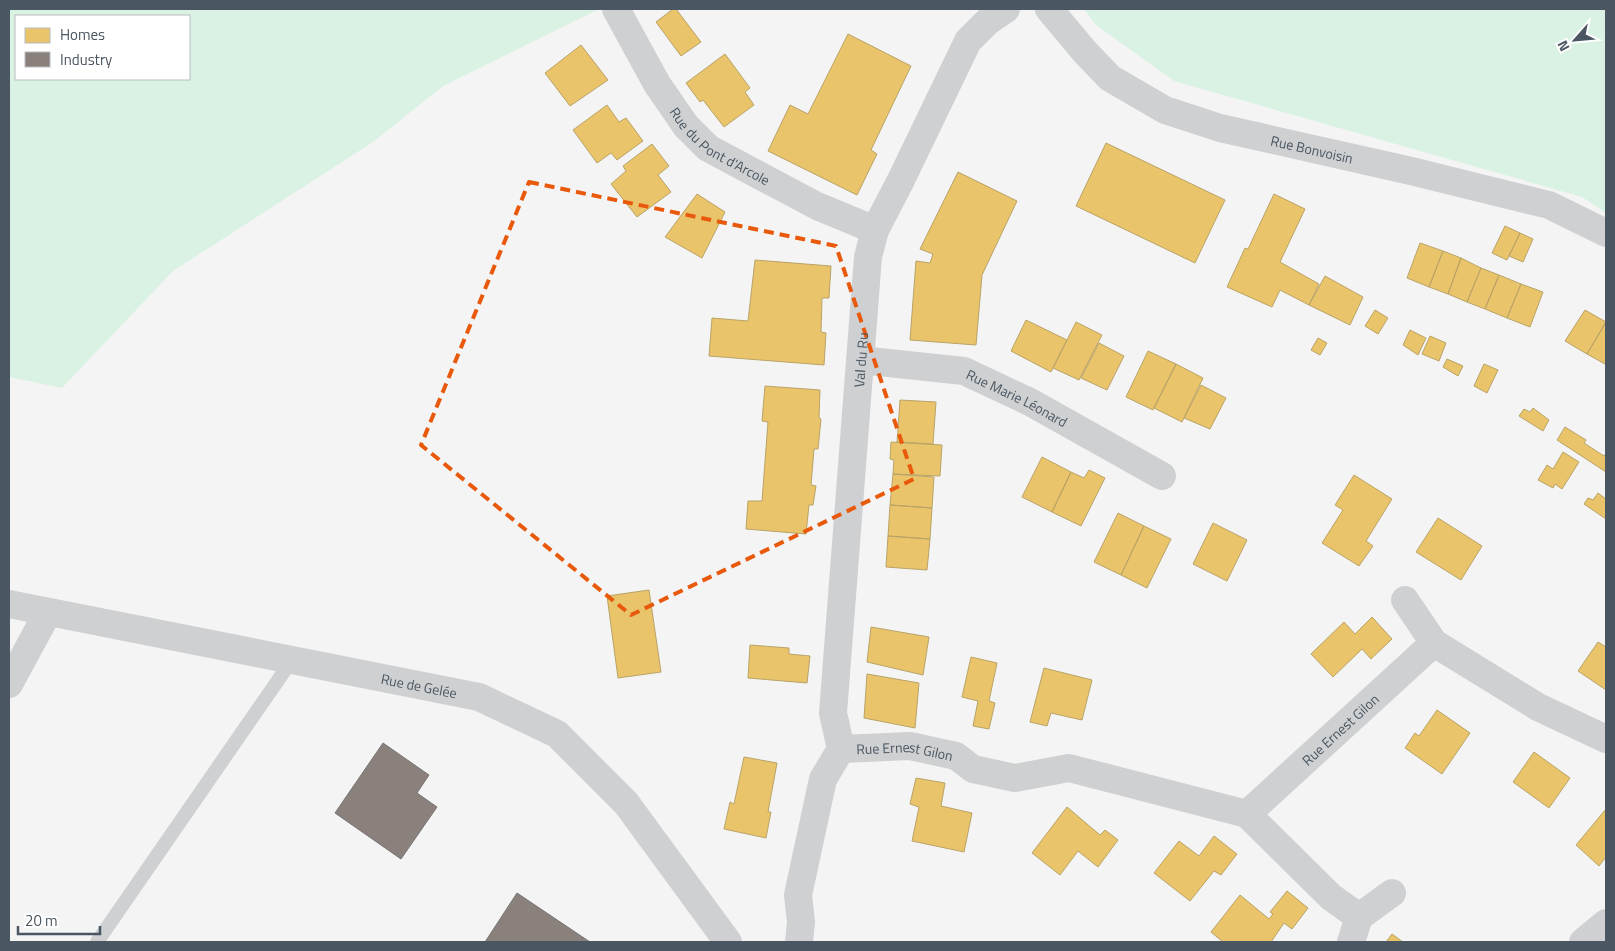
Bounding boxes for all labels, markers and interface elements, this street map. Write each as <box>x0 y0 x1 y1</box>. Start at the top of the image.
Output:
legend <box>15 15 190 80</box>
north arrow <box>1550 15 1600 65</box>
text: Homes <box>60 23 105 46</box>
text: N <box>1551 37 1575 55</box>
text: Industry <box>60 48 112 71</box>
street label: Rue du Pont d'Arcole <box>665 102 774 190</box>
street label: Rue Bonvoisin <box>1269 129 1355 168</box>
street label: Val du Ru <box>848 332 873 388</box>
street label: Rue Marie Léonard <box>963 363 1072 432</box>
street label: Rue de Gelée <box>379 667 459 703</box>
street label: Rue Ernest Gilon <box>1297 688 1383 770</box>
street label: Rue Ernest Gilon <box>856 736 955 766</box>
scale bar <box>18 904 100 936</box>
text: 20 m <box>25 909 58 932</box>

